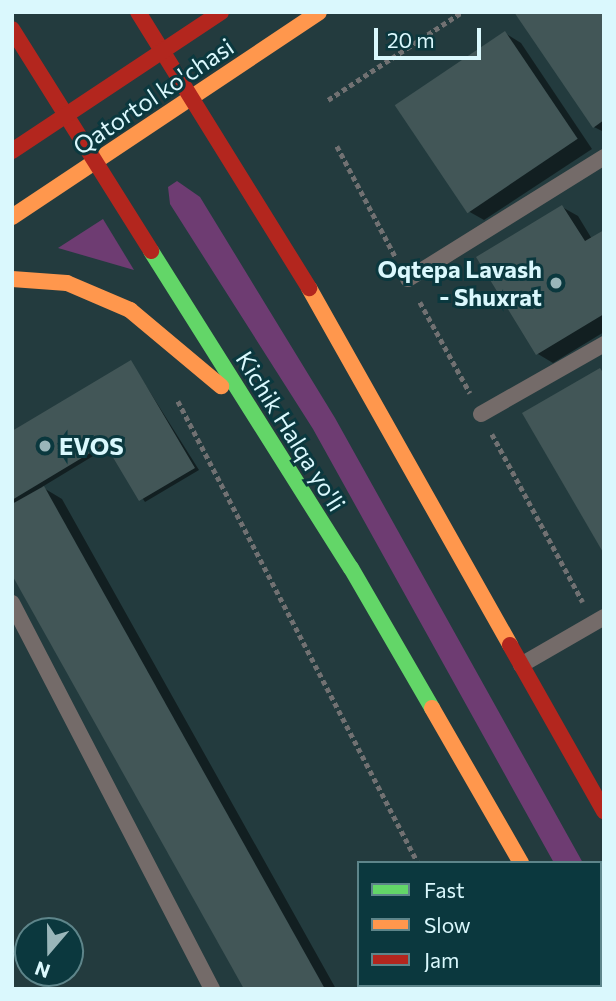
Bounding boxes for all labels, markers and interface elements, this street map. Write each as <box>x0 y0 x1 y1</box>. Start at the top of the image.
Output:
scale bar <box>378 14 485 58</box>
text: 20 m <box>387 27 435 52</box>
street label: Qatortol ko'chasi <box>67 32 239 160</box>
place label: Oqtepa Lavash - Shuxrat <box>377 255 542 311</box>
marker: Oqtepa Lavash - Shuxrat <box>548 275 564 291</box>
street label: Kichik Halqa yo'li <box>230 346 352 516</box>
place label: EVOS <box>59 432 124 460</box>
marker: EVOS <box>37 438 53 454</box>
legend <box>357 861 602 987</box>
text: Fast <box>424 877 465 902</box>
text: Slow <box>424 912 471 937</box>
north arrow <box>14 917 84 987</box>
text: Jam <box>424 947 459 972</box>
text: N <box>32 957 53 984</box>

